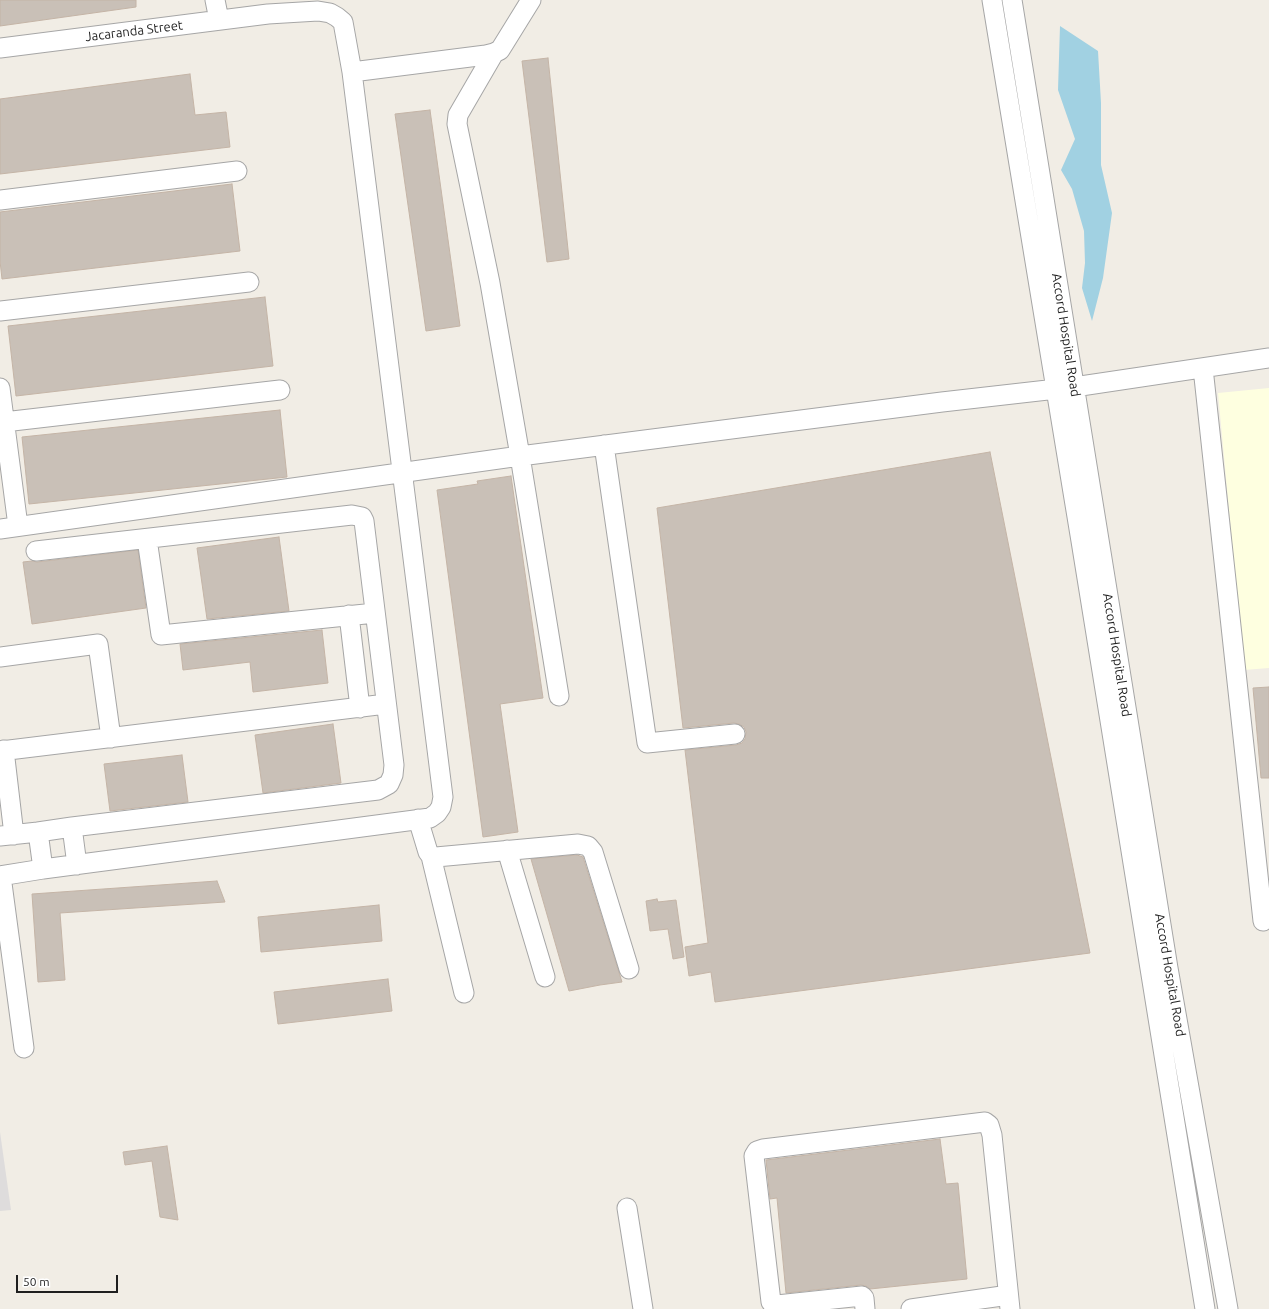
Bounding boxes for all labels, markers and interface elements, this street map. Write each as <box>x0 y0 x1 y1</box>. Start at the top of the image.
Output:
street label: Jacaranda Street <box>84 17 184 45</box>
street label: Accord Hospital Road <box>1049 272 1083 398</box>
street label: Accord Hospital Road <box>1100 592 1134 718</box>
street label: Accord Hospital Road <box>1151 912 1189 1038</box>
scale bar <box>18 1267 120 1293</box>
text: 50 m <box>23 1275 50 1288</box>

